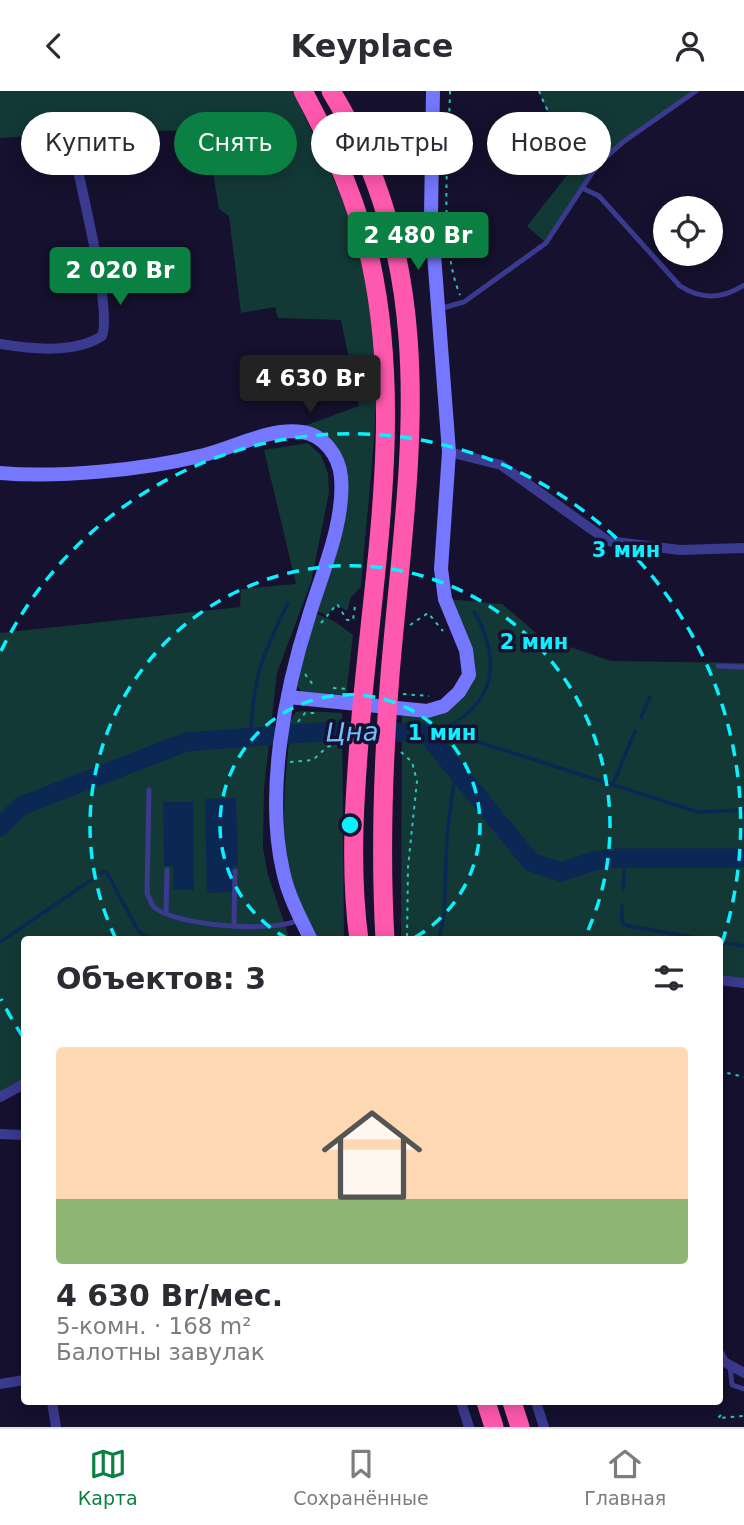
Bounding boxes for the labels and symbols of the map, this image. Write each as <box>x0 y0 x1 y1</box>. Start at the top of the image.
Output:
pin: 2 480 Br <box>346 213 490 272</box>
pin: 2 020 Br <box>48 247 192 307</box>
pin: 4 630 Br <box>238 355 382 415</box>
text: 3 мин <box>592 538 660 562</box>
text: 2 мин <box>500 630 568 654</box>
water label: Цна <box>325 717 379 747</box>
text: 1 мин <box>408 721 476 745</box>
centre of rings <box>338 813 362 837</box>

